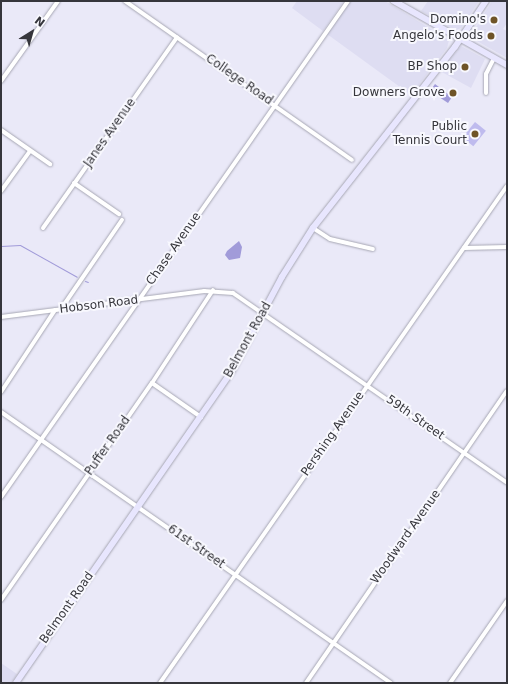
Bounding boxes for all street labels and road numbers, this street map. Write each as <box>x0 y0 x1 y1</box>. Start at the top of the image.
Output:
street label: College Road <box>203 52 275 108</box>
street label: Janes Avenue <box>81 96 139 170</box>
street label: Chase Avenue <box>144 210 204 288</box>
street label: Hobson Road <box>59 293 139 317</box>
street label: Belmont Road <box>221 300 275 380</box>
street label: Pershing Avenue <box>298 389 368 479</box>
street label: 59th Street <box>383 393 447 443</box>
street label: Puffer Road <box>82 414 134 478</box>
street label: Woodward Avenue <box>368 487 444 587</box>
street label: 61st Street <box>165 522 227 572</box>
street label: Belmont Road <box>37 569 97 647</box>

